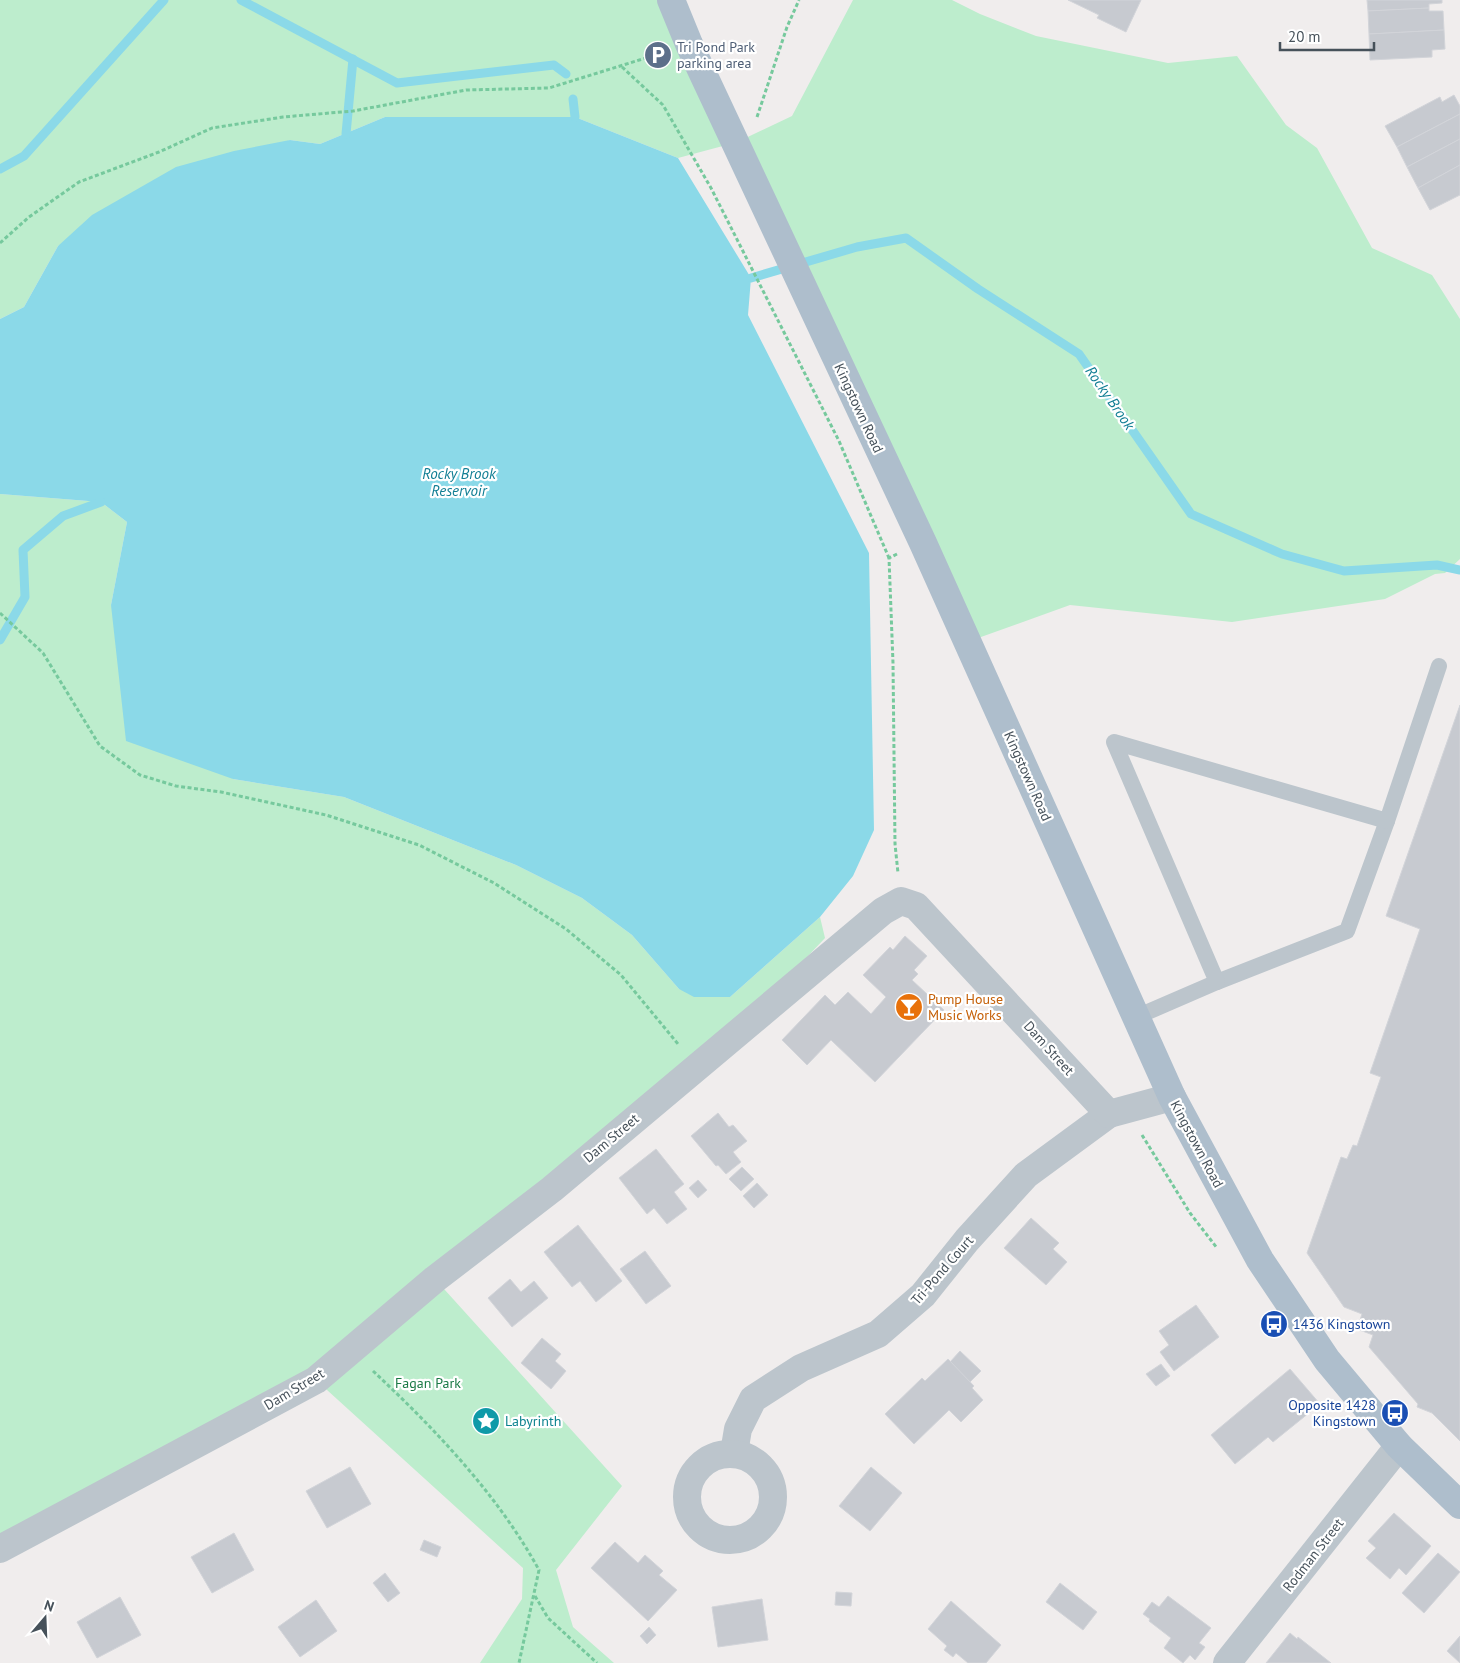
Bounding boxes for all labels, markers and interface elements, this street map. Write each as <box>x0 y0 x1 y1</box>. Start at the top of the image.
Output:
scale bar <box>1280 20 1374 52</box>
text: 20 m <box>1288 27 1321 46</box>
place label: Tri Pond Park parking area <box>677 38 755 72</box>
parking icon: Tri Pond Park parking area <box>643 40 673 70</box>
street label: Kingstown Road <box>830 360 888 456</box>
water label: Rocky Brook <box>1082 362 1140 434</box>
water label: Rocky Brook Reservoir <box>422 464 497 500</box>
street label: Kingstown Road <box>1000 728 1056 824</box>
place label: Pump House Music Works <box>928 990 1003 1024</box>
bar icon: Pump House Music Works <box>894 992 924 1022</box>
street label: Dam Street <box>1020 1017 1078 1079</box>
street label: Kingstown Road <box>1166 1097 1228 1191</box>
street label: Dam Street <box>580 1109 643 1166</box>
street label: Tri-Pond Court <box>907 1231 977 1308</box>
bus stop icon: 1436 Kingstown <box>1259 1309 1289 1339</box>
place label: 1436 Kingstown <box>1293 1315 1391 1333</box>
street label: Dam Street <box>261 1364 328 1414</box>
park label: Fagan Park <box>395 1374 461 1392</box>
place label: Opposite 1428 Kingstown <box>1288 1396 1376 1430</box>
bus stop icon: Opposite 1428 Kingstown <box>1380 1398 1410 1428</box>
place icon: Labyrinth <box>471 1406 501 1436</box>
place label: Labyrinth <box>505 1412 561 1430</box>
street label: Rodman Street <box>1279 1515 1347 1595</box>
north arrow <box>20 1593 70 1643</box>
text: N <box>42 1596 57 1616</box>

